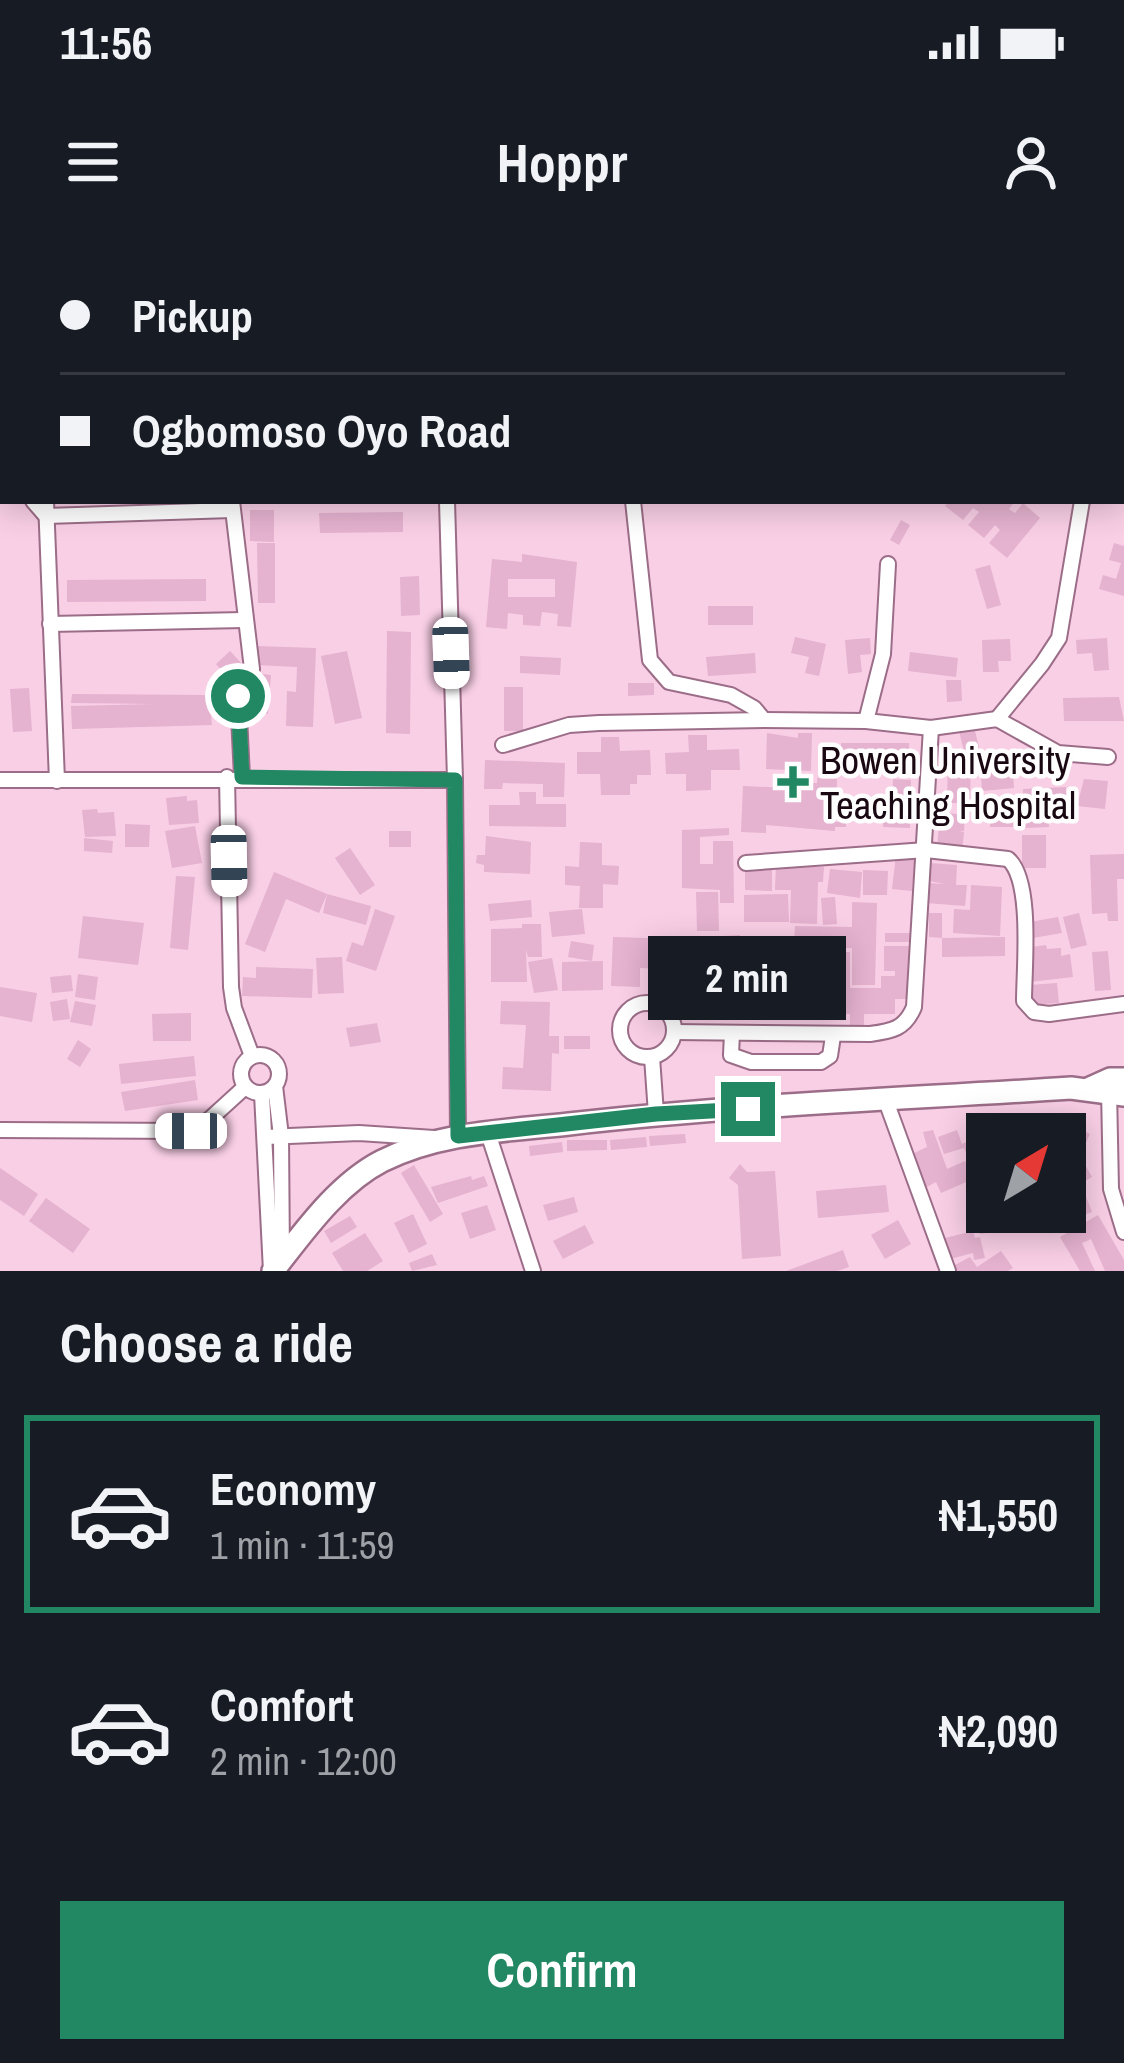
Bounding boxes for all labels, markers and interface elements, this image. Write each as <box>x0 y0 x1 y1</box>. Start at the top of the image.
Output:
text: 11:56 <box>60 12 152 73</box>
text: Hoppr <box>497 126 627 199</box>
icon: menu <box>60 129 126 195</box>
icon: person <box>998 129 1064 195</box>
text: Pickup <box>132 285 253 346</box>
text: Ogbomoso Oyo Road <box>132 400 511 461</box>
car <box>432 616 470 690</box>
route start <box>211 669 265 723</box>
place label: Bowen University Teaching Hospital <box>820 734 1076 831</box>
marker: Bowen University Teaching Hospital <box>777 766 809 798</box>
car <box>210 825 248 897</box>
callout: 2 min <box>649 935 847 1019</box>
text: 2 min <box>705 952 789 1004</box>
route end <box>721 1082 775 1136</box>
car <box>155 1113 227 1149</box>
north arrow <box>966 1113 1086 1233</box>
map controls <box>966 1113 1086 1233</box>
text: Choose a ride <box>60 1306 353 1379</box>
text: Economy <box>210 1458 376 1519</box>
icon: car <box>66 1460 174 1568</box>
text: ₦1,550 <box>939 1484 1058 1545</box>
text: 1 min · 11:59 <box>210 1519 394 1571</box>
text: Comfort <box>210 1674 353 1735</box>
icon: car <box>66 1676 174 1784</box>
text: ₦2,090 <box>939 1700 1058 1761</box>
text: 2 min · 12:00 <box>210 1735 397 1787</box>
button: Confirm <box>60 1901 1064 2039</box>

